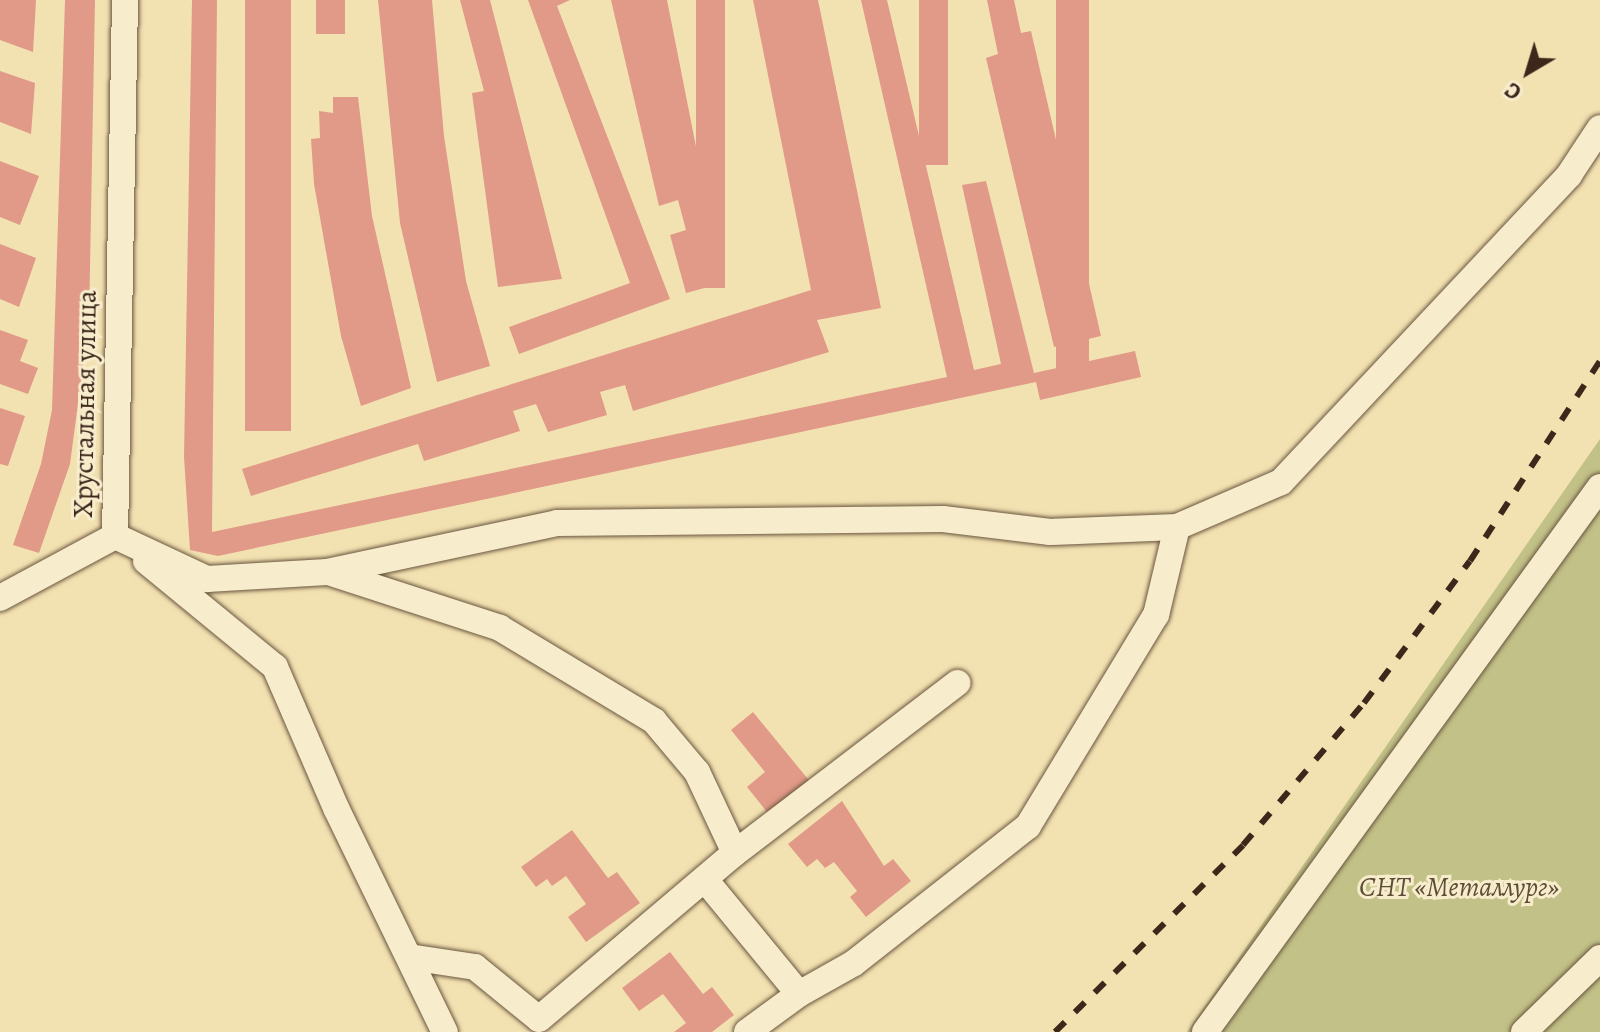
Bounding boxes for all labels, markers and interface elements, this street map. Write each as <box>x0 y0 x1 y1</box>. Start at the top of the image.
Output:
north arrow <box>1488 32 1568 112</box>
text: С <box>1499 75 1528 107</box>
street label: Хрустальная улица <box>66 290 104 518</box>
park label: СНТ «Металлург» <box>1359 870 1559 904</box>

